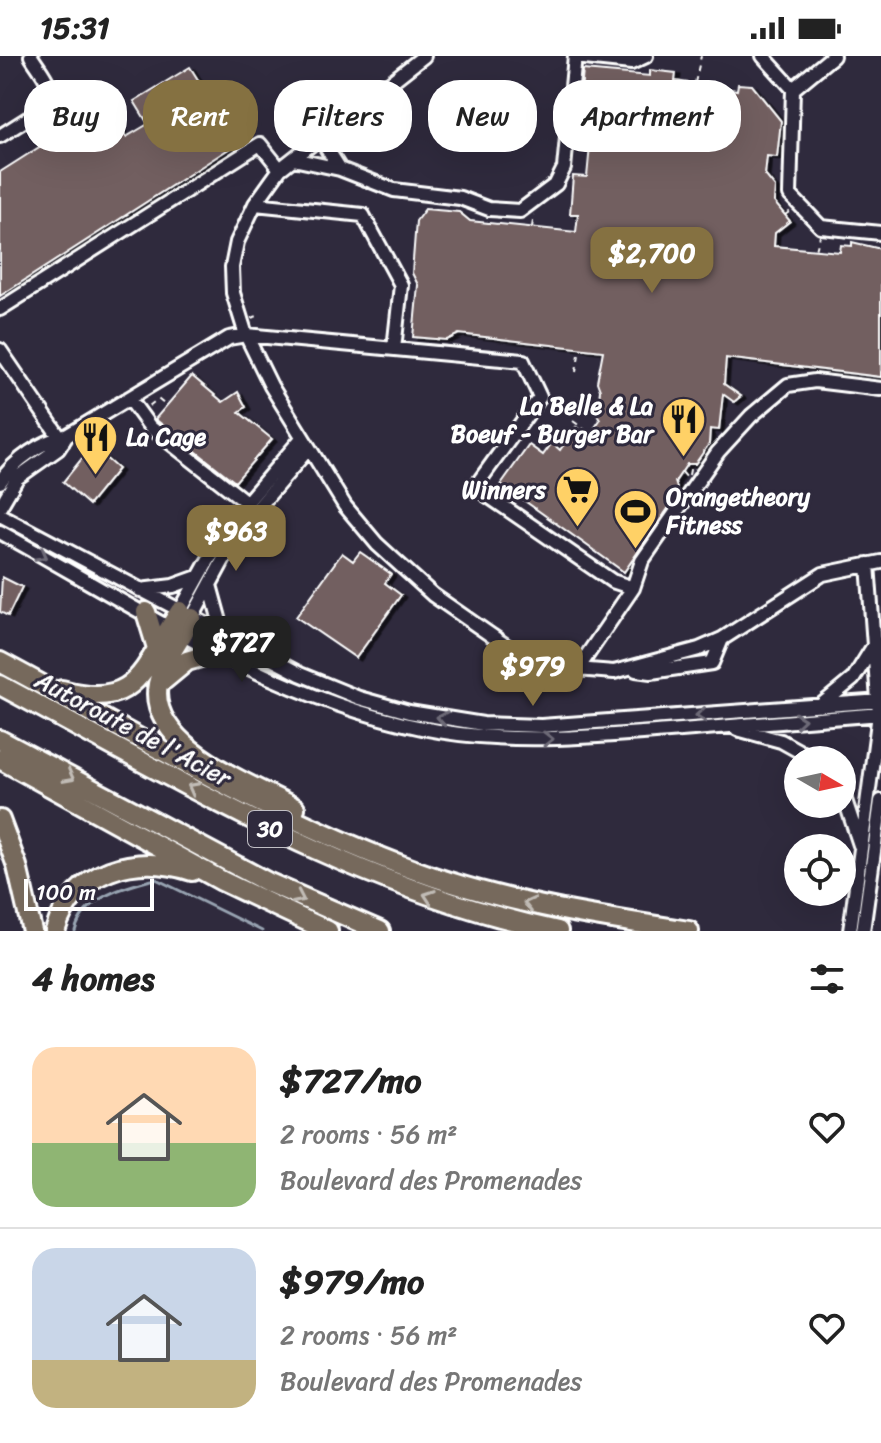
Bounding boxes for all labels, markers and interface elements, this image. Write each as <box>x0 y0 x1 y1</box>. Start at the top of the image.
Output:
text: 15:31 <box>40 1 110 55</box>
chip: Buy <box>24 80 127 152</box>
chip: Rent <box>143 80 258 152</box>
chip: Filters <box>274 80 412 152</box>
chip: New <box>428 80 537 152</box>
chip: Apartment <box>553 80 741 152</box>
pin: $2,700 <box>587 227 717 295</box>
text: $2,700 <box>608 230 696 276</box>
place label: La Belle & La Boeuf - Burger Bar <box>451 385 655 455</box>
restaurant icon: La Belle & La Boeuf - Burger Bar <box>660 396 708 459</box>
restaurant icon: La Cage <box>71 413 119 476</box>
place label: La Cage <box>126 416 207 458</box>
supermarket icon: Winners <box>553 466 601 529</box>
place label: Winners <box>462 469 547 511</box>
place label: Orangetheory Fitness <box>665 476 810 546</box>
sports icon: Orangetheory Fitness <box>611 487 659 550</box>
pin: $963 <box>189 505 283 573</box>
text: $963 <box>205 508 267 554</box>
one-way arrow <box>34 546 48 561</box>
pin: $727 <box>195 616 289 684</box>
text: $727 <box>211 619 273 665</box>
pin: $979 <box>486 640 580 708</box>
text: $979 <box>501 643 565 689</box>
street label: Autoroute de l'Acier <box>26 659 241 799</box>
one-way arrow <box>694 706 707 723</box>
one-way arrow <box>435 710 448 727</box>
one-way arrow <box>794 712 807 729</box>
one-way arrow <box>542 730 555 748</box>
north arrow <box>784 746 856 818</box>
map controls <box>784 746 856 906</box>
one-way arrow <box>60 767 74 783</box>
one-way arrow <box>187 782 201 798</box>
road number: 30 <box>248 811 292 847</box>
button: locate <box>784 834 856 906</box>
text: 100 m <box>36 873 96 912</box>
scale bar <box>24 875 154 911</box>
one-way arrow <box>291 888 305 904</box>
one-way arrow <box>422 890 436 906</box>
one-way arrow <box>523 896 537 913</box>
text: 4 homes <box>32 949 155 1009</box>
icon: filters <box>805 957 849 1001</box>
text: $727/mo <box>280 1051 422 1111</box>
icon: home <box>96 1079 192 1175</box>
icon: heart <box>805 1105 849 1149</box>
text: 2 rooms · 56 m² <box>280 1111 458 1157</box>
text: Boulevard des Promenades <box>280 1157 582 1203</box>
text: $979/mo <box>280 1252 424 1312</box>
icon: home <box>96 1280 192 1376</box>
icon: heart <box>805 1306 849 1350</box>
text: 2 rooms · 56 m² <box>280 1312 458 1358</box>
text: Boulevard des Promenades <box>280 1358 582 1404</box>

